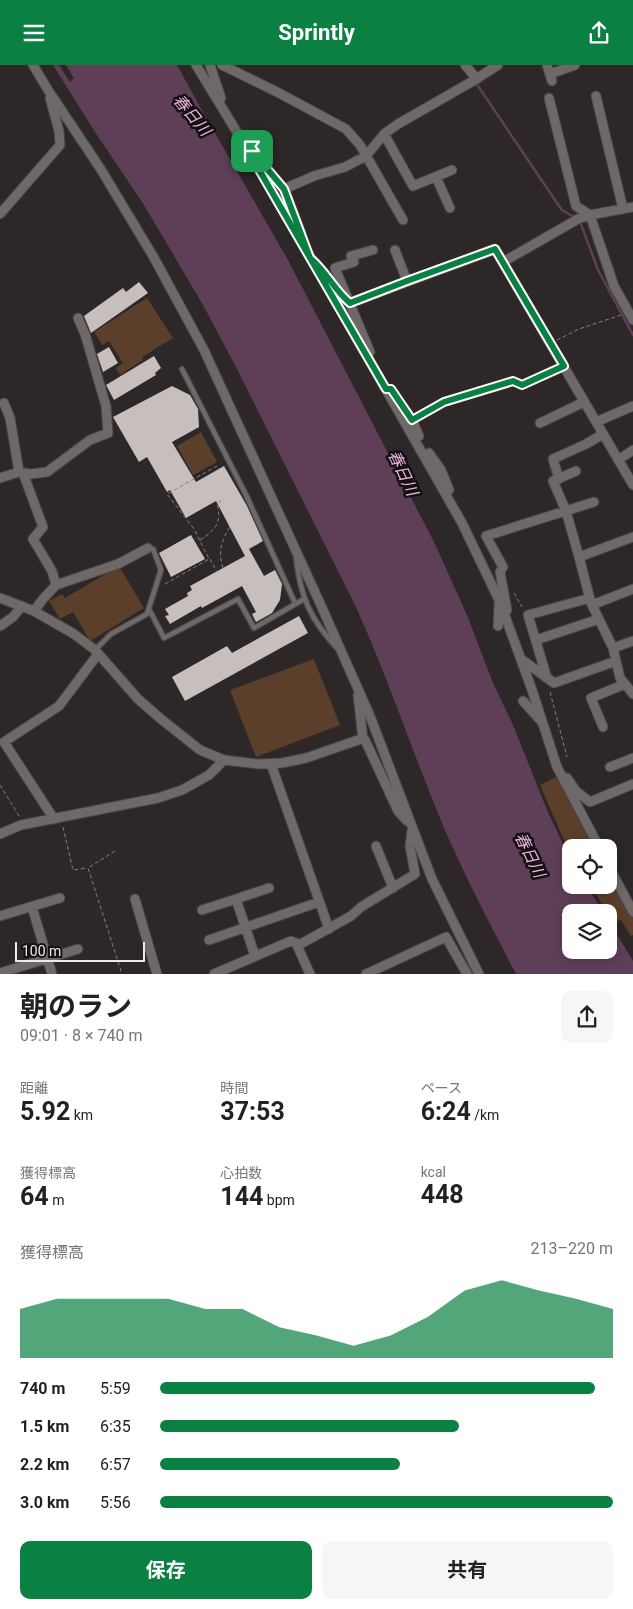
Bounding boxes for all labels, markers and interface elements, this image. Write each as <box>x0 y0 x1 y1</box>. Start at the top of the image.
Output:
icon: menu <box>20 19 48 47</box>
icon: share <box>585 19 613 47</box>
text: Sprintly <box>278 20 355 45</box>
water label: 春日川 <box>169 91 216 141</box>
pin <box>231 130 273 172</box>
icon: arrive <box>238 137 266 165</box>
water label: 春日川 <box>384 447 423 501</box>
water label: 春日川 <box>511 829 550 883</box>
map controls <box>562 839 617 959</box>
button: locate <box>562 839 617 894</box>
button: layers <box>562 904 617 959</box>
scale bar <box>15 939 145 962</box>
text: 100 m <box>22 943 61 959</box>
text: 朝のラン <box>20 990 132 1023</box>
button: share <box>561 991 613 1043</box>
text: 09:01 · 8 × 740 m <box>20 1026 142 1045</box>
text: 距離 <box>20 1080 48 1096</box>
text: 時間 <box>220 1080 248 1096</box>
text: ペース <box>421 1080 462 1096</box>
text: 5.92 <box>20 1097 70 1126</box>
text: 37:53 <box>220 1097 285 1126</box>
text: 6:24 <box>421 1097 471 1126</box>
text: km <box>70 1107 93 1123</box>
text: /km <box>471 1107 499 1123</box>
text: kcal <box>421 1164 446 1180</box>
text: 獲得標高 <box>20 1165 76 1181</box>
text: 心拍数 <box>220 1165 262 1181</box>
text: 448 <box>421 1180 464 1209</box>
text: 64 <box>20 1182 49 1211</box>
text: 144 <box>220 1182 263 1211</box>
text: m <box>49 1192 64 1208</box>
text: bpm <box>263 1192 295 1208</box>
text: 213–220 m <box>531 1239 613 1258</box>
text: 獲得標高 <box>20 1243 84 1262</box>
text: 740 m <box>20 1379 65 1398</box>
text: 5:59 <box>100 1379 131 1398</box>
text: 1.5 km <box>20 1417 69 1436</box>
text: 6:35 <box>100 1417 131 1436</box>
text: 2.2 km <box>20 1455 69 1474</box>
text: 6:57 <box>100 1455 131 1474</box>
text: 3.0 km <box>20 1493 69 1512</box>
text: 5:56 <box>100 1493 131 1512</box>
button: 保存 <box>20 1541 312 1599</box>
button: 共有 <box>322 1541 613 1599</box>

